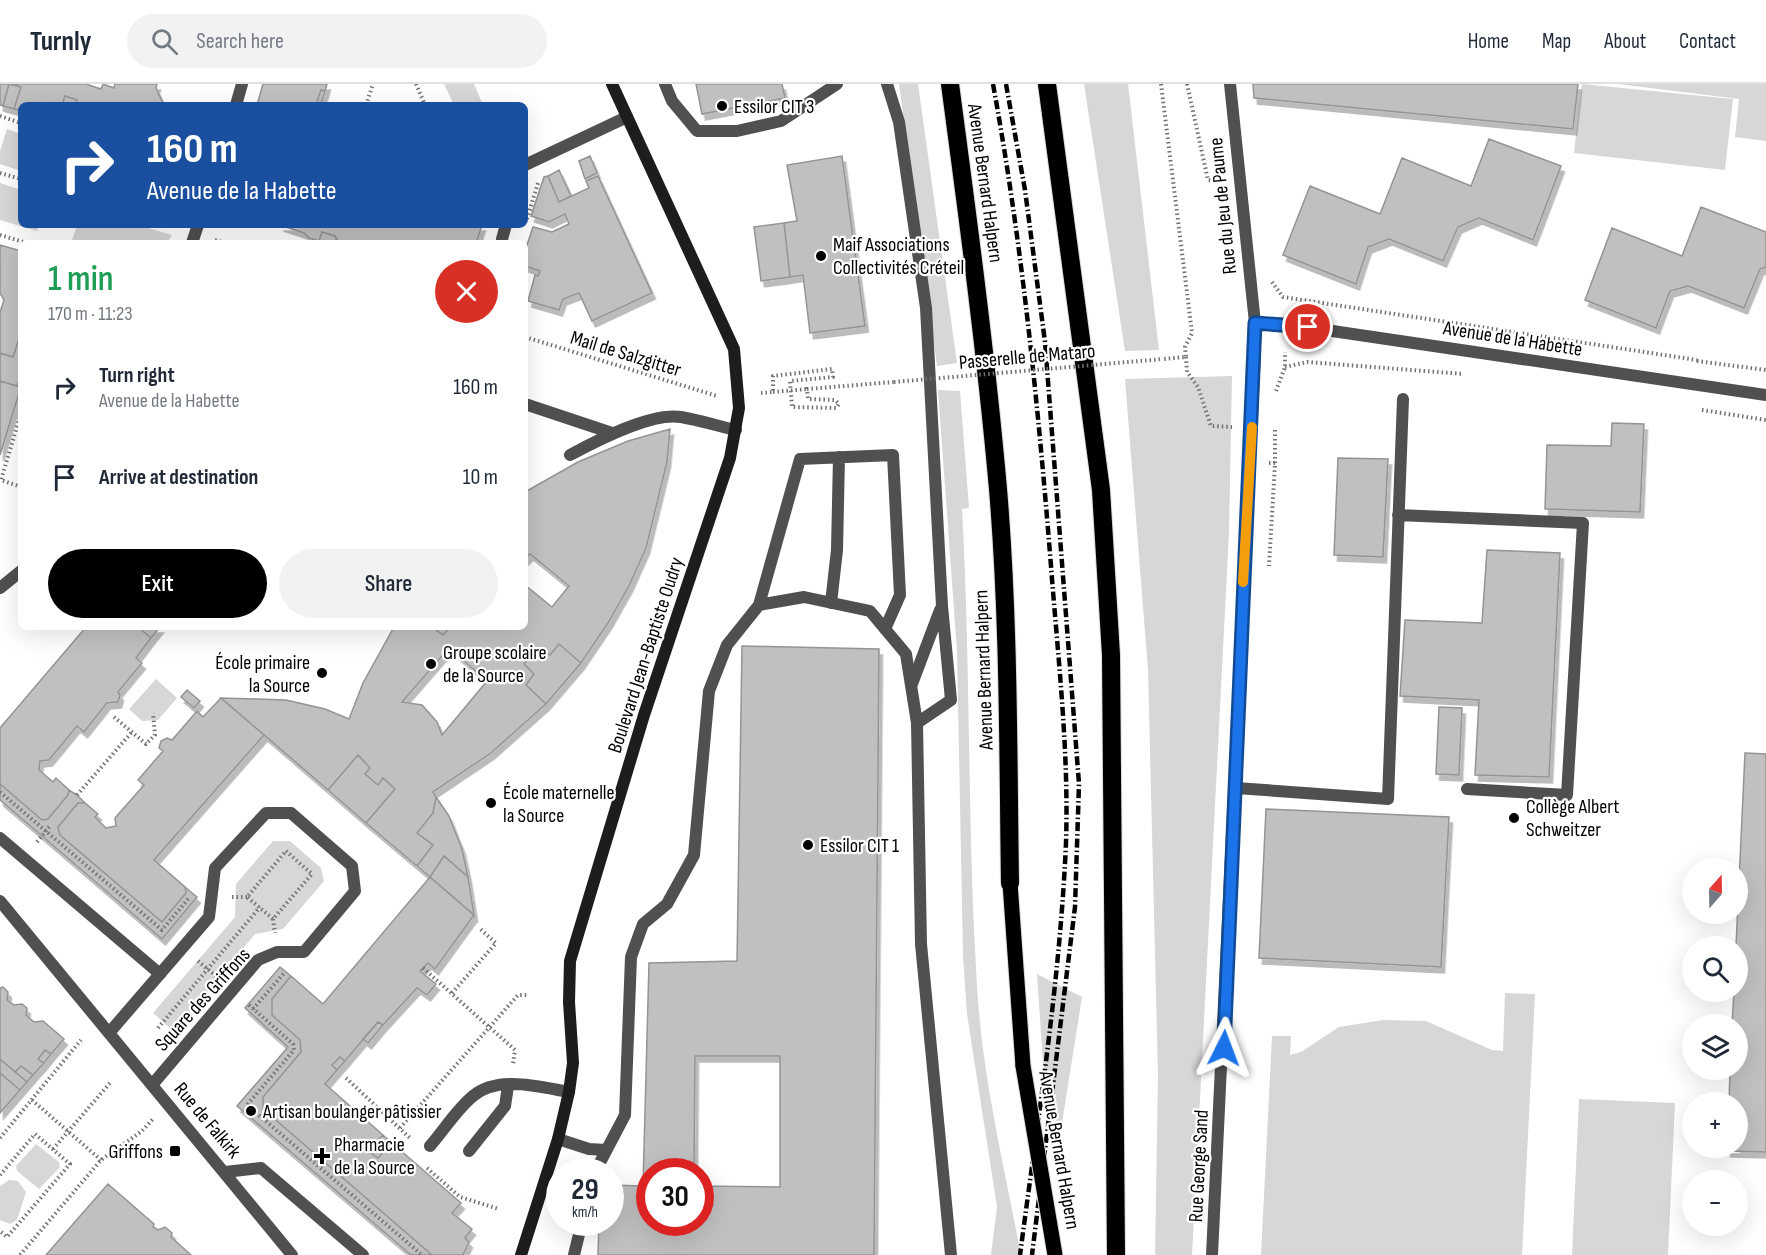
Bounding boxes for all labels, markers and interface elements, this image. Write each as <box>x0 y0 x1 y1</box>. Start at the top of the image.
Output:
search box <box>127 14 547 68</box>
text: Turnly <box>30 25 91 58</box>
icon: search <box>148 25 181 58</box>
text: Search here <box>196 28 284 55</box>
text: Home <box>1468 29 1509 54</box>
text: Map <box>1542 29 1571 54</box>
text: About <box>1604 29 1646 54</box>
text: Contact <box>1679 29 1736 54</box>
place label: Essilor CIT 3 <box>734 95 814 119</box>
marker: Essilor CIT 3 <box>715 99 729 113</box>
street label: Avenue Bernard Halpern <box>962 101 1008 264</box>
text: 160 m <box>147 124 238 175</box>
icon: right <box>48 126 126 204</box>
street label: Rue du Jeu de Paume <box>1204 136 1242 275</box>
text: Avenue de la Habette <box>147 175 337 207</box>
place label: Maif Associations Collectivités Créteil <box>833 233 964 280</box>
marker: Maif Associations Collectivités Créteil <box>814 249 828 263</box>
text: 1 min <box>48 258 113 301</box>
button: close <box>435 260 498 323</box>
pin <box>1282 301 1333 352</box>
text: 170 m · 11:23 <box>48 302 133 326</box>
icon: arrive <box>1291 310 1324 343</box>
street label: Avenue de la Habette <box>1441 316 1584 362</box>
street label: Mail de Salzgitter <box>567 326 684 382</box>
street label: Passerelle de Mataro <box>958 339 1096 375</box>
text: Turn right <box>99 362 175 389</box>
icon: right <box>48 371 81 404</box>
text: 160 m <box>453 374 498 401</box>
text: Avenue de la Habette <box>99 389 239 413</box>
icon: arrive <box>48 461 81 494</box>
text: Arrive at destination <box>99 464 258 491</box>
text: 10 m <box>463 464 498 491</box>
button: Exit <box>48 549 267 618</box>
button: Share <box>279 549 498 618</box>
street label: Boulevard Jean-Baptiste Oudry <box>603 554 689 756</box>
street label: Avenue Bernard Halpern <box>969 590 999 751</box>
place label: Groupe scolaire de la Source <box>443 641 547 688</box>
place label: École primaire la Source <box>215 651 310 698</box>
marker: Groupe scolaire de la Source <box>424 657 438 671</box>
marker: École primaire la Source <box>315 666 329 680</box>
place label: École maternelle la Source <box>503 781 615 828</box>
place label: Collège Albert Schweitzer <box>1526 795 1619 842</box>
marker: École maternelle la Source <box>484 796 498 810</box>
marker: Collège Albert Schweitzer <box>1507 811 1521 825</box>
place label: Essilor CIT 1 <box>820 834 899 858</box>
marker: Essilor CIT 1 <box>801 838 815 852</box>
north arrow <box>1682 858 1748 924</box>
map controls <box>1682 858 1748 1236</box>
button: search <box>1682 936 1748 1002</box>
street label: Square des Griffons <box>150 943 255 1056</box>
button: layers <box>1682 1014 1748 1080</box>
position arrow <box>1192 1016 1256 1080</box>
street label: Avenue Bernard Halpern <box>1033 1068 1085 1231</box>
street label: Rue de Falkirk <box>169 1078 246 1164</box>
button: + <box>1682 1092 1748 1158</box>
place label: Artisan boulanger pâtissier <box>262 1100 442 1124</box>
marker: Artisan boulanger pâtissier <box>244 1104 258 1118</box>
street label: Rue George Sand <box>1184 1109 1214 1223</box>
place label: Pharmacie de la Source <box>334 1133 415 1180</box>
place label: Griffons <box>108 1140 163 1164</box>
marker: Griffons <box>168 1144 182 1158</box>
marker: Pharmacie de la Source <box>315 1149 329 1163</box>
speed limit sign: 30 <box>636 1158 714 1236</box>
button: − <box>1682 1170 1748 1236</box>
text: 29 <box>571 1172 599 1208</box>
text: km/h <box>572 1203 598 1222</box>

